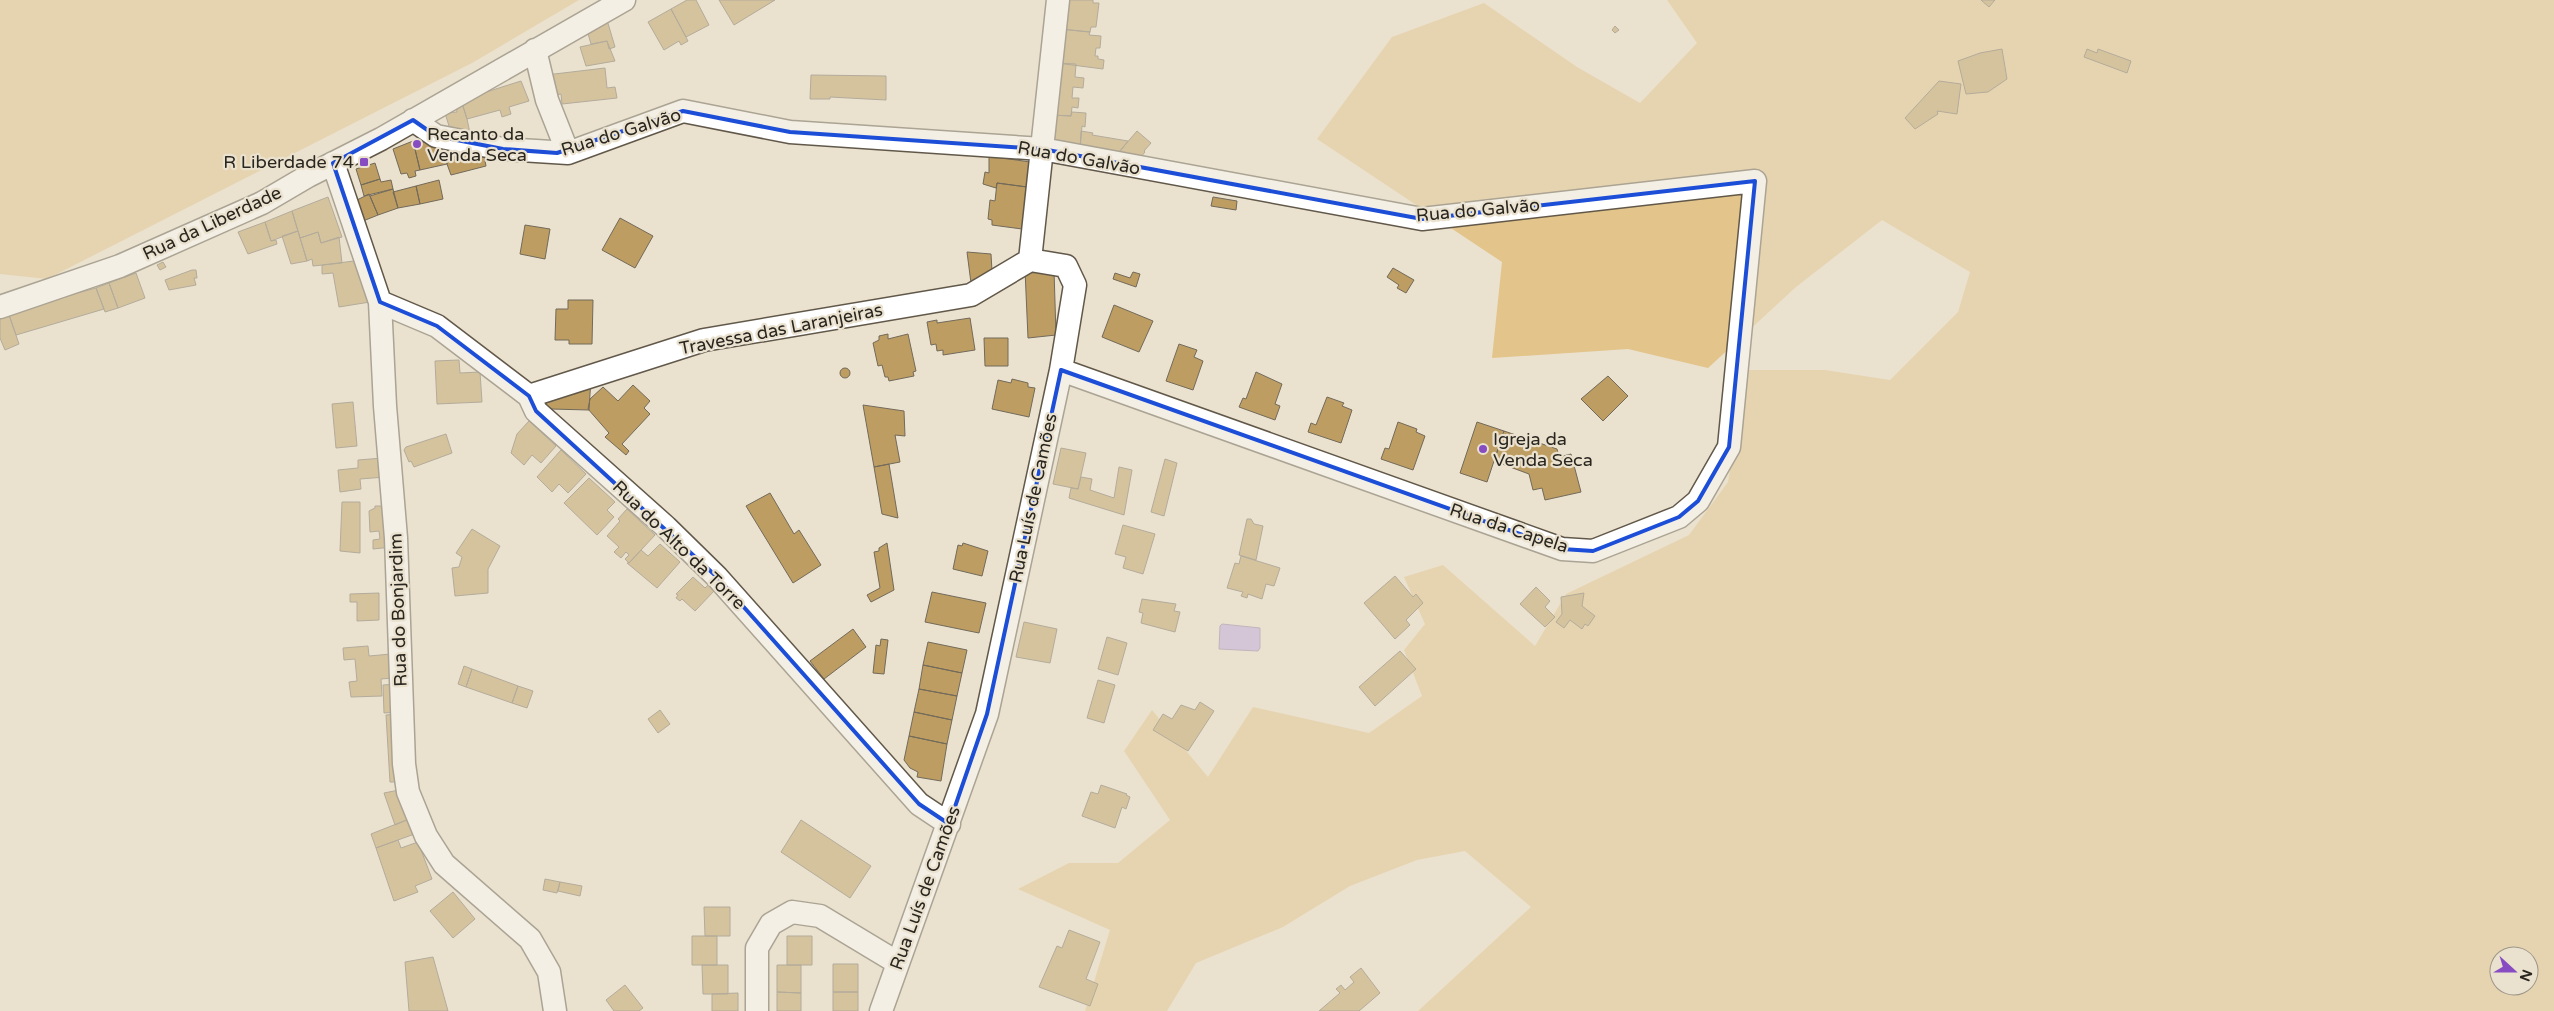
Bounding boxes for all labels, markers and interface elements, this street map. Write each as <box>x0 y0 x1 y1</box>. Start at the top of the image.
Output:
street label: Rua do Galvão <box>558 103 684 161</box>
place label: Recanto da Venda Seca <box>427 123 527 166</box>
street label: Rua do Galvão <box>1016 136 1142 180</box>
marker: Recanto da Venda Seca <box>411 138 423 150</box>
place label: R Liberdade 74 <box>223 151 354 173</box>
marker: R Liberdade 74 <box>358 156 370 168</box>
street label: Rua da Liberdade <box>139 181 285 265</box>
street label: Rua do Galvão <box>1415 194 1541 226</box>
street label: Travessa das Laranjeiras <box>678 298 884 360</box>
street label: Rua Luís de Camões <box>1004 411 1062 585</box>
place label: Igreja da Venda Seca <box>1493 428 1593 471</box>
marker: Igreja da Venda Seca <box>1477 443 1489 455</box>
street label: Rua do Alto da Torre <box>608 476 750 614</box>
street label: Rua da Capela <box>1447 498 1571 558</box>
street label: Rua do Bonjardim <box>384 533 412 687</box>
street label: Rua Luís de Camões <box>885 803 965 973</box>
north arrow <box>2489 946 2539 996</box>
text: N <box>2516 967 2536 984</box>

